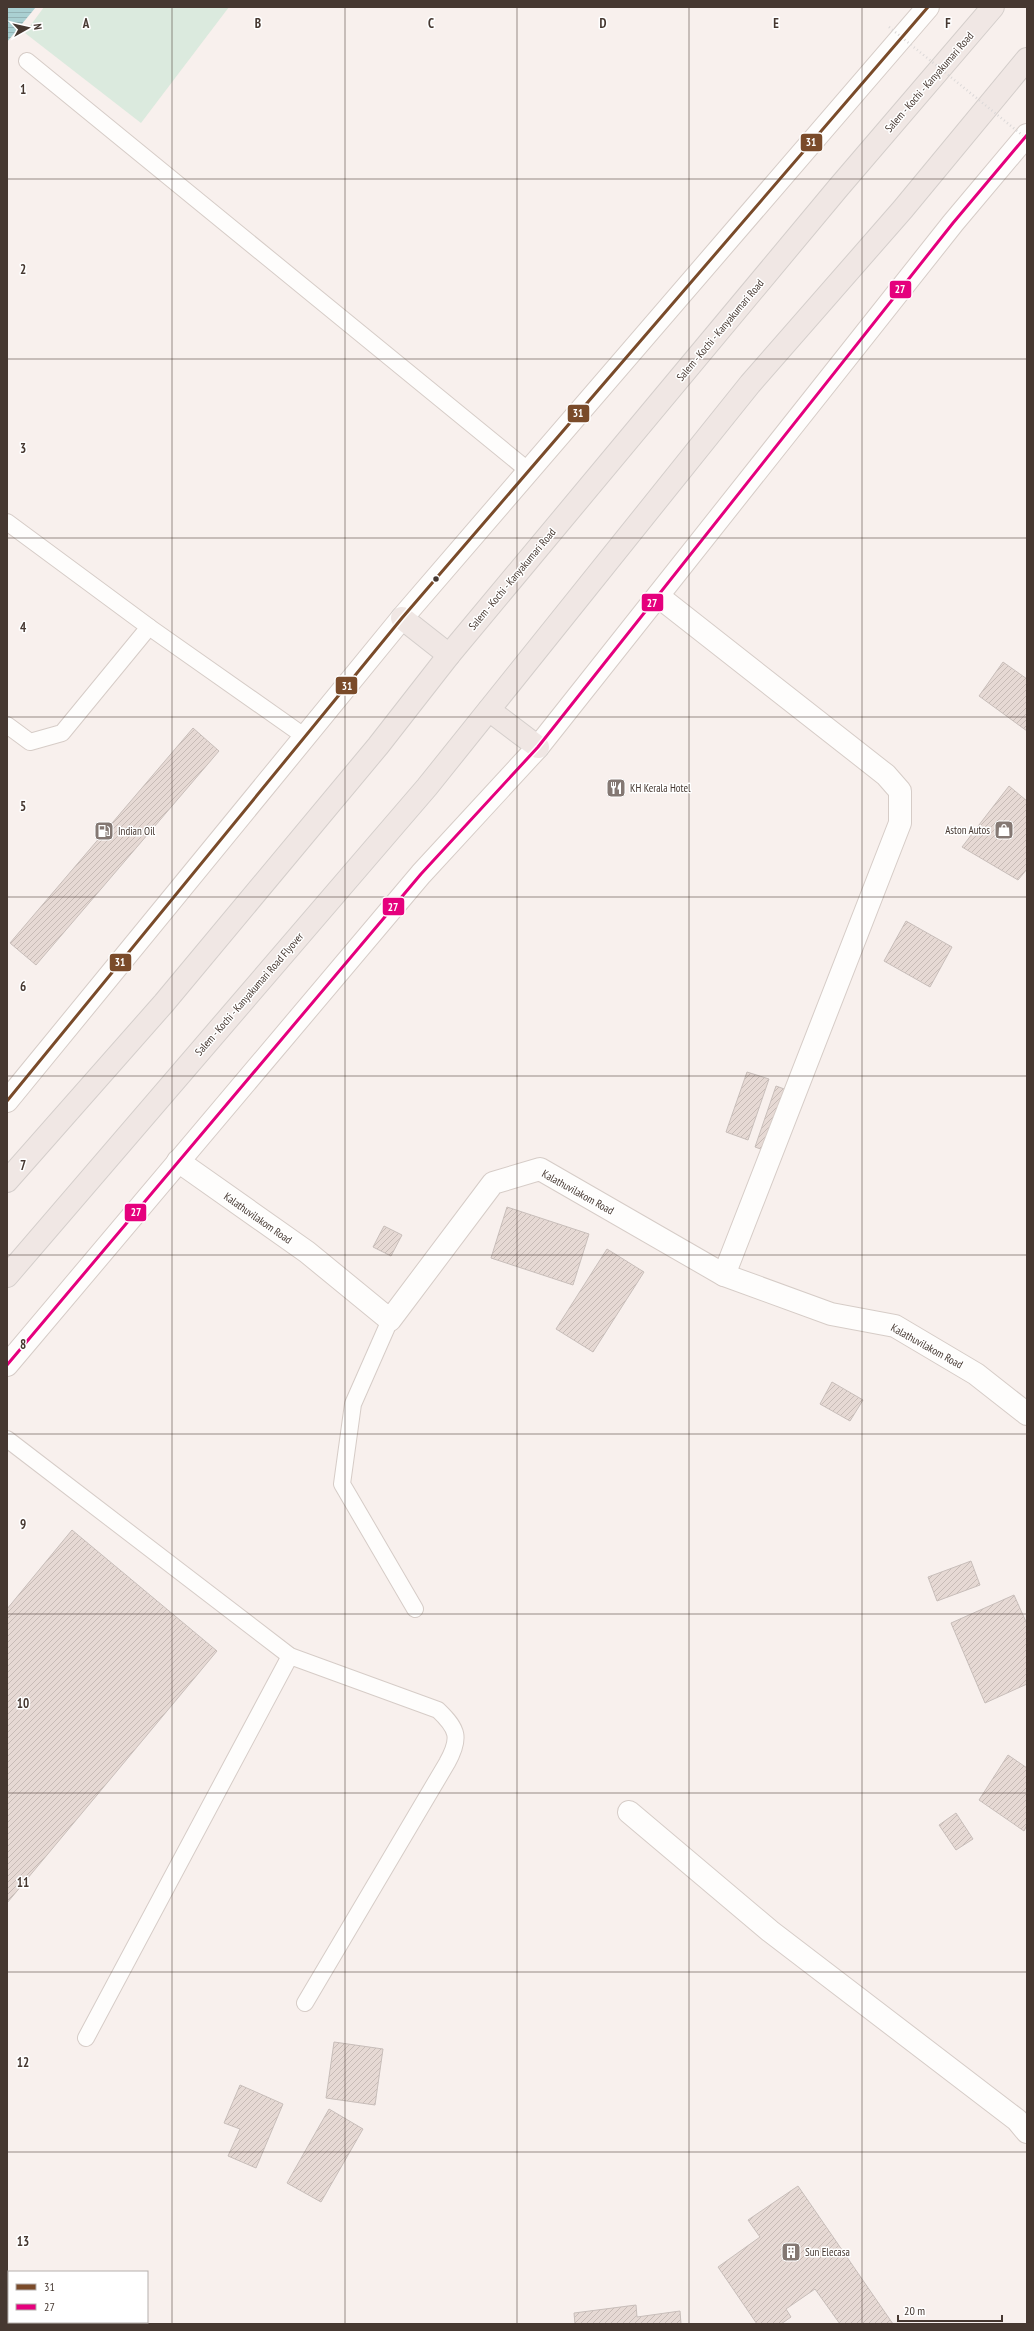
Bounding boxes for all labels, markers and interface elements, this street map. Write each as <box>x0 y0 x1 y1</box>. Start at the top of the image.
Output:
north arrow <box>8 8 48 48</box>
text: A <box>82 15 90 32</box>
text: B <box>255 15 261 32</box>
text: C <box>428 15 434 32</box>
text: D <box>600 15 607 32</box>
text: E <box>773 15 779 32</box>
text: F <box>945 15 951 32</box>
text: N <box>31 23 45 31</box>
street label: Salem - Kochi - Kanyakumari Road <box>882 29 977 135</box>
text: 1 <box>20 81 26 98</box>
line badge: 31 <box>800 133 823 152</box>
text: 31 <box>806 135 816 149</box>
text: 2 <box>20 261 26 278</box>
street label: Salem - Kochi - Kanyakumari Road <box>673 276 767 384</box>
line badge: 27 <box>889 280 912 299</box>
text: 27 <box>895 282 905 296</box>
line badge: 31 <box>567 404 590 423</box>
text: 31 <box>573 406 583 420</box>
text: 3 <box>20 440 26 457</box>
street label: Salem - Kochi - Kanyakumari Road <box>465 525 559 633</box>
unlabelled marker <box>431 574 441 584</box>
line badge: 27 <box>641 593 664 612</box>
text: 27 <box>647 596 657 610</box>
text: 4 <box>20 619 27 636</box>
line badge: 31 <box>335 676 358 695</box>
text: 31 <box>342 679 352 693</box>
restaurant icon: KH Kerala Hotel <box>605 777 627 799</box>
place label: KH Kerala Hotel <box>630 781 691 795</box>
text: 5 <box>20 798 26 815</box>
shop icon: Aston Autos <box>993 819 1015 841</box>
fuel station icon: Indian Oil <box>93 820 115 842</box>
place label: Aston Autos <box>945 823 990 837</box>
place label: Indian Oil <box>118 824 156 838</box>
line badge: 27 <box>382 897 405 916</box>
text: 27 <box>388 900 398 914</box>
street label: Salem - Kochi - Kanyakumari Road Flyover <box>192 930 306 1058</box>
line badge: 31 <box>109 953 132 972</box>
text: 31 <box>115 955 125 969</box>
text: 6 <box>20 978 26 995</box>
text: 7 <box>20 1157 26 1174</box>
street label: Kalathuvilakom Road <box>540 1166 617 1218</box>
street label: Kalathuvilakom Road <box>221 1189 295 1247</box>
line badge: 27 <box>124 1203 147 1222</box>
text: 27 <box>131 1205 141 1219</box>
street label: Kalathuvilakom Road <box>889 1320 966 1372</box>
text: 8 <box>20 1336 26 1353</box>
text: 9 <box>20 1516 26 1533</box>
text: 10 <box>17 1695 29 1712</box>
text: 11 <box>17 1874 29 1891</box>
text: 12 <box>17 2054 29 2071</box>
text: 13 <box>17 2233 29 2250</box>
building icon: Sun Elecasa <box>780 2241 802 2263</box>
place label: Sun Elecasa <box>805 2245 850 2259</box>
legend <box>8 2271 148 2323</box>
text: 31 <box>44 2279 55 2294</box>
scale bar <box>898 2297 1002 2323</box>
text: 27 <box>44 2299 55 2314</box>
text: 20 m <box>904 2303 925 2318</box>

